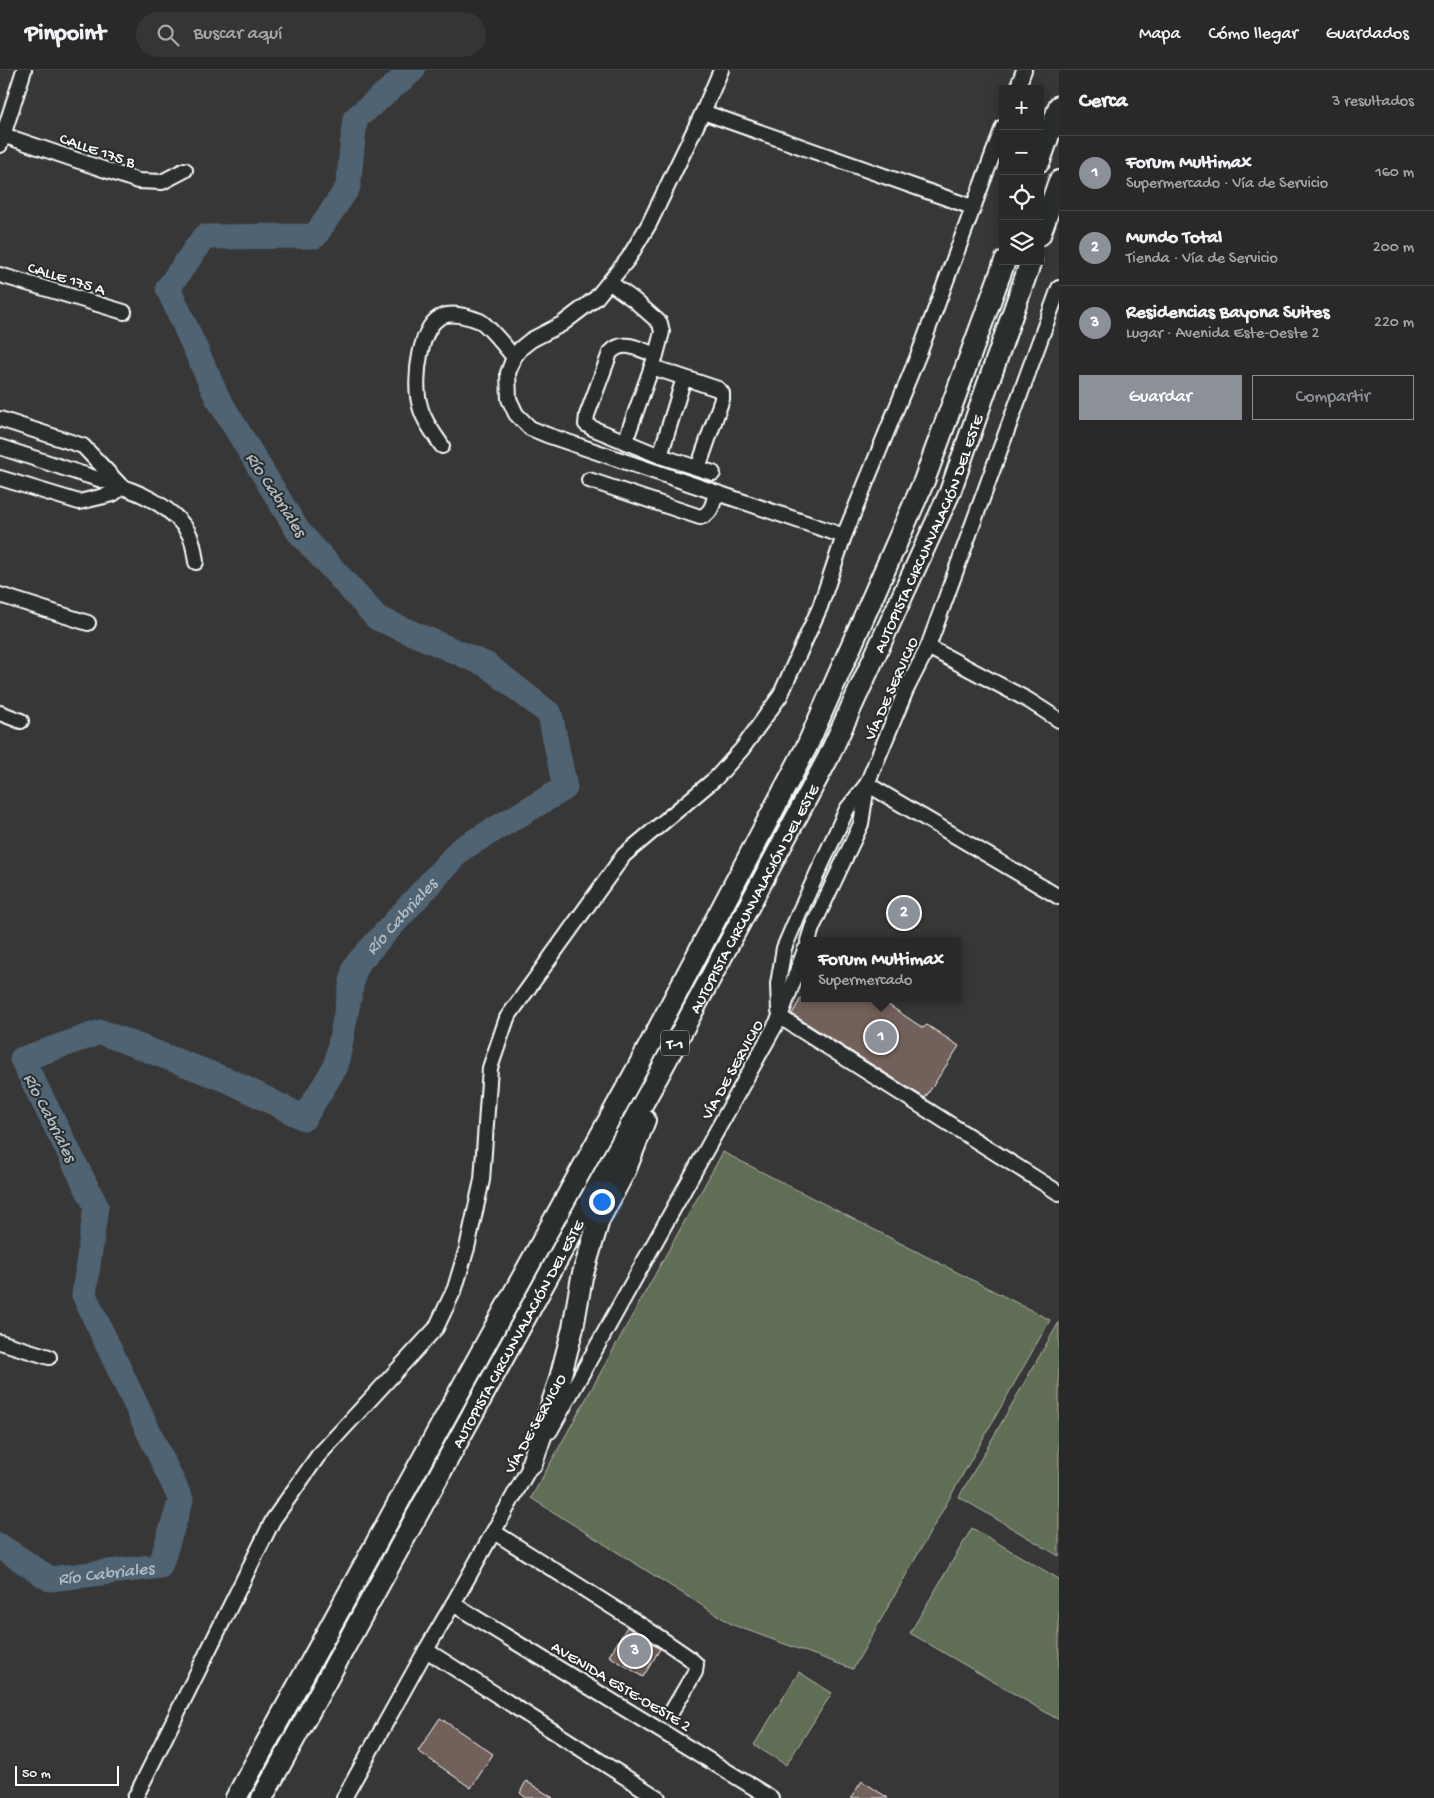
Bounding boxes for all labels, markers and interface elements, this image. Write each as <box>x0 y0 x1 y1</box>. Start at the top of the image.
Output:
search box <box>136 12 486 57</box>
text: Pinpoint <box>25 20 106 49</box>
icon: search <box>154 21 182 49</box>
text: Buscar aquí <box>194 23 282 46</box>
text: Mapa <box>1139 24 1180 45</box>
text: Cómo llegar <box>1208 24 1298 45</box>
text: Guardados <box>1326 24 1409 45</box>
map controls <box>999 85 1044 265</box>
button: + <box>999 85 1044 130</box>
text: Cerca <box>1079 90 1127 115</box>
text: 3 resultados <box>1332 93 1414 112</box>
button: − <box>999 130 1044 175</box>
street label: CALLE 175 B <box>57 131 138 174</box>
text: Forum Multimax <box>1126 152 1251 175</box>
text: 1 <box>1092 164 1098 183</box>
text: 160 m <box>1375 164 1414 183</box>
button: locate <box>999 175 1044 220</box>
text: Supermercado · Vía de Servicio <box>1126 175 1328 194</box>
button: layers <box>999 220 1044 265</box>
text: Mundo Total <box>1126 227 1222 250</box>
text: 2 <box>1091 239 1099 258</box>
text: 200 m <box>1373 239 1414 258</box>
text: Tienda · Vía de Servicio <box>1126 250 1278 269</box>
street label: CALLE 175 A <box>25 260 109 302</box>
text: Residencias Bayona Suites <box>1126 302 1329 325</box>
text: 3 <box>1091 314 1099 333</box>
text: 220 m <box>1374 314 1414 333</box>
text: Lugar · Avenida Este-Oeste 2 <box>1126 325 1319 344</box>
button: Guardar <box>1079 375 1242 420</box>
button: Compartir <box>1252 375 1414 420</box>
street label: AUTOPISTA CIRCUNVALACIÓN DEL ESTE <box>872 412 990 657</box>
water label: Río Cabriales <box>240 449 311 543</box>
street label: VÍA DE SERVICIO <box>861 634 925 745</box>
street label: AUTOPISTA CIRCUNVALACIÓN DEL ESTE <box>687 781 826 1018</box>
water label: Río Cabriales <box>362 873 444 960</box>
pin: 2 <box>888 894 920 932</box>
popup <box>801 937 961 1002</box>
text: Forum Multimax <box>818 949 944 972</box>
text: Supermercado <box>818 972 912 991</box>
street label: VÍA DE SERVICIO <box>698 1017 769 1125</box>
pin: 1 <box>865 1018 897 1056</box>
road number: T-1 <box>661 1030 689 1056</box>
water label: Río Cabriales <box>18 1070 81 1168</box>
your location <box>589 1189 615 1215</box>
street label: AUTOPISTA CIRCUNVALACIÓN DEL ESTE <box>450 1217 590 1452</box>
street label: VÍA DE SERVICIO <box>501 1371 572 1479</box>
water label: Río Cabriales <box>57 1559 157 1591</box>
pin: 3 <box>619 1632 651 1670</box>
street label: AVENIDA ESTE-OESTE 2 <box>547 1639 694 1737</box>
scale bar <box>15 1763 119 1786</box>
text: 50 m <box>22 1766 51 1783</box>

